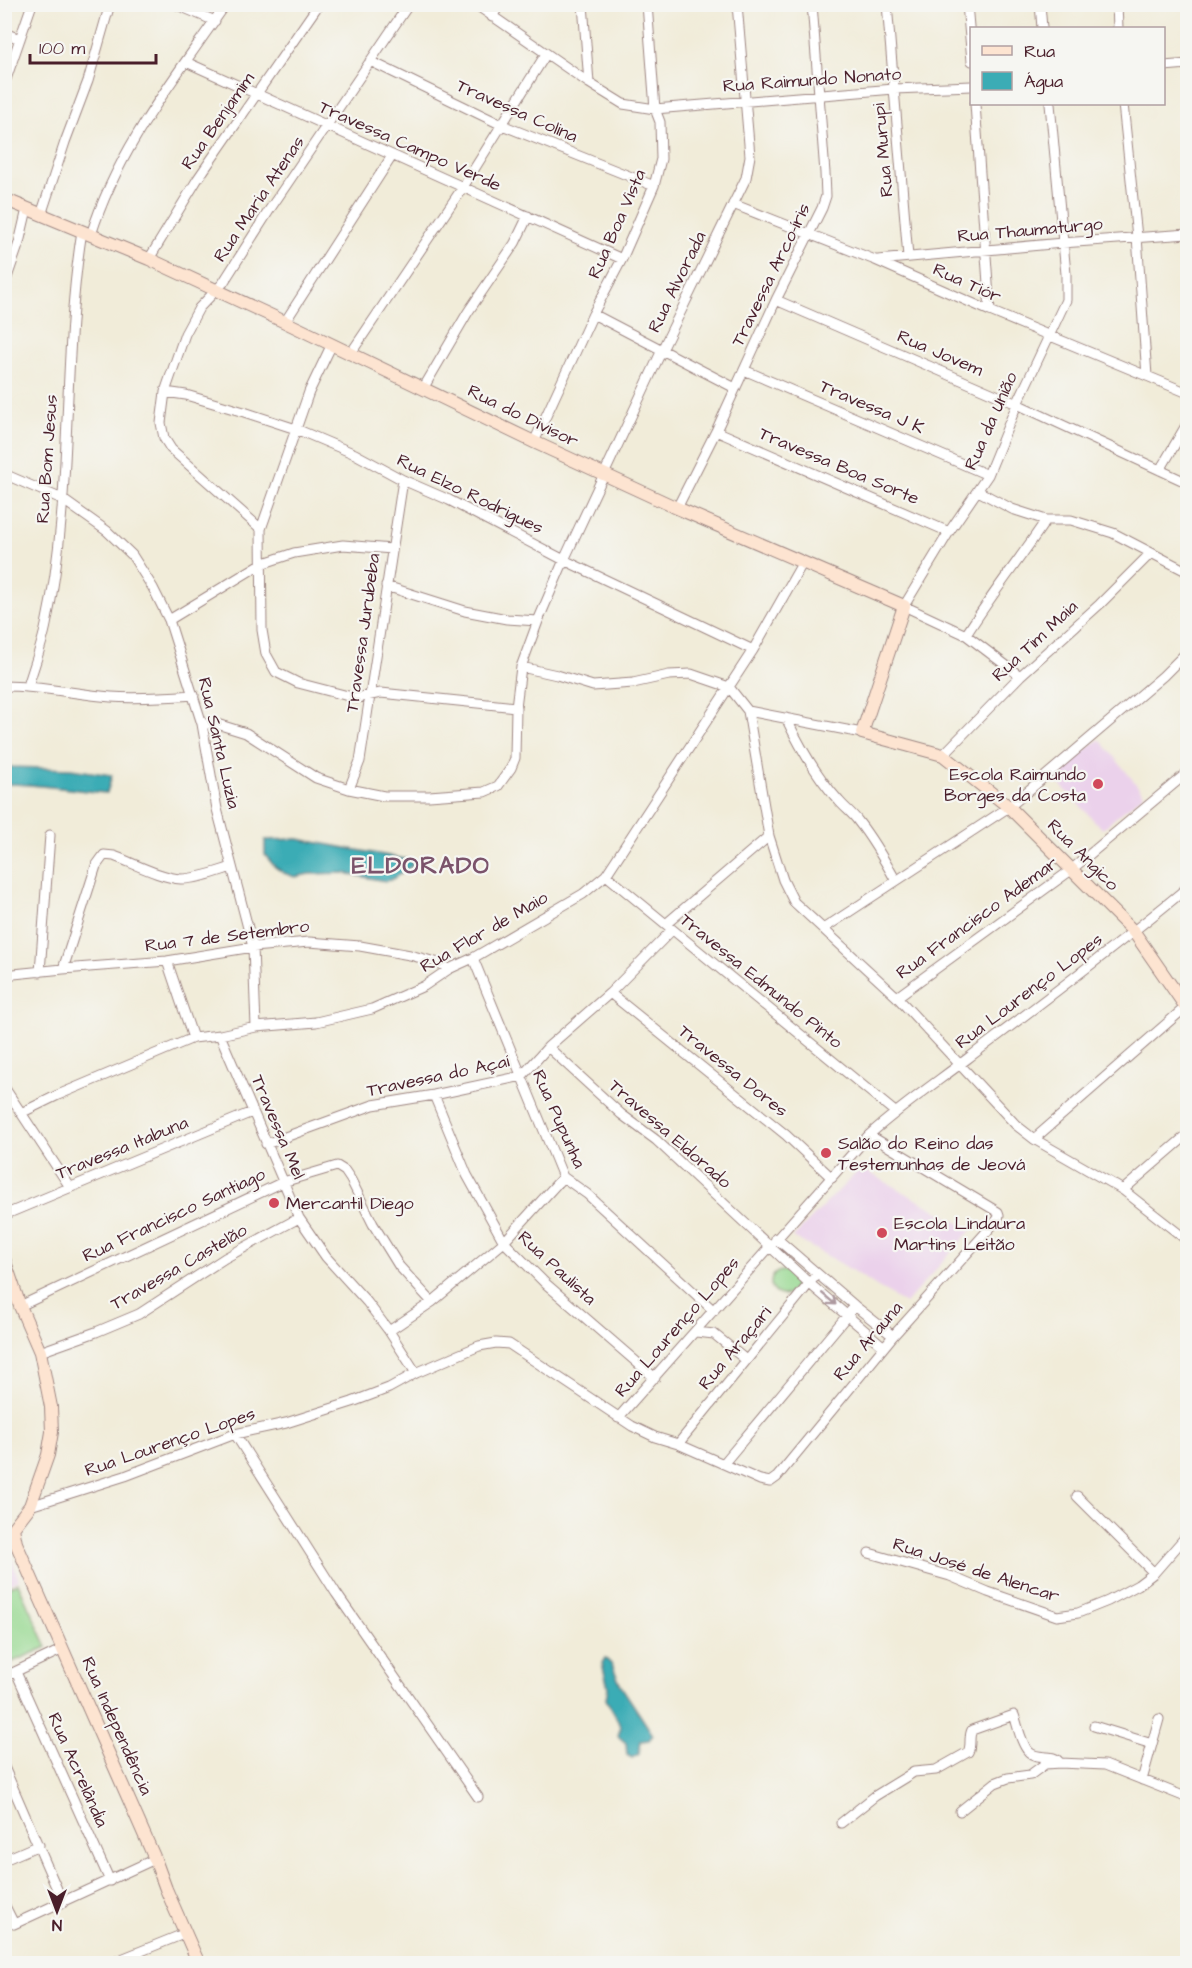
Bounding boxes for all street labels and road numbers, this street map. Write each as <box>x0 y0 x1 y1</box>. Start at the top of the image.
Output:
street label: Rua Raimundo Nonato <box>722 61 902 99</box>
street label: Rua Benjamim <box>175 68 261 174</box>
street label: Travessa Colina <box>452 73 582 149</box>
street label: Travessa Campo Verde <box>315 95 505 198</box>
street label: Rua Murupi <box>866 102 900 198</box>
street label: Rua Maria Atenas <box>207 131 311 267</box>
street label: Rua Boa Vista <box>582 165 652 283</box>
street label: Travessa Arco-íris <box>725 199 817 351</box>
street label: Rua Thaumaturgo <box>956 211 1104 250</box>
street label: Rua Alvorada <box>642 227 712 337</box>
street label: Rua Tiór <box>929 257 1005 309</box>
street label: Rua Jovem <box>893 324 987 382</box>
street label: Rua da União <box>958 368 1024 474</box>
street label: Travessa J K <box>816 374 928 440</box>
street label: Rua do Divisor <box>463 378 583 454</box>
street label: Rua Bom Jesus <box>30 394 64 524</box>
street label: Travessa Boa Sorte <box>755 421 923 511</box>
street label: Rua Elzo Rodrigues <box>392 448 547 541</box>
street label: Travessa Jurubeba <box>339 552 387 714</box>
street label: Rua Tim Maia <box>986 595 1084 687</box>
street label: Rua Santa Luzia <box>192 675 246 811</box>
street label: Rua Angico <box>1041 813 1125 897</box>
street label: Rua Francisco Ademar <box>891 851 1063 985</box>
street label: Rua Flor de Maio <box>415 885 553 979</box>
street label: Travessa Edmundo Pinto <box>674 907 848 1055</box>
street label: Rua 7 de Setembro <box>143 914 311 958</box>
street label: Rua Lourenço Lopes <box>950 927 1108 1055</box>
street label: Travessa Dores <box>673 1019 793 1123</box>
street label: Travessa do Açaí <box>364 1049 512 1103</box>
street label: Rua Pupunha <box>526 1066 592 1172</box>
street label: Travessa Mel <box>245 1071 311 1183</box>
street label: Travessa Eldorado <box>603 1074 737 1194</box>
street label: Travessa Itabuna <box>52 1110 192 1186</box>
street label: Rua Francisco Santiago <box>79 1162 270 1269</box>
street label: Travessa Castelão <box>106 1218 252 1316</box>
street label: Rua Paulista <box>512 1225 602 1311</box>
street label: Rua Lourenço Lopes <box>609 1251 745 1403</box>
street label: Rua Arauna <box>827 1296 909 1386</box>
street label: Rua Araçari <box>693 1301 778 1395</box>
street label: Rua Lourenço Lopes <box>81 1401 259 1483</box>
street label: Rua José de Alencar <box>890 1531 1063 1609</box>
street label: Rua Independência <box>75 1653 159 1799</box>
street label: Rua Acrelândia <box>42 1709 114 1831</box>

